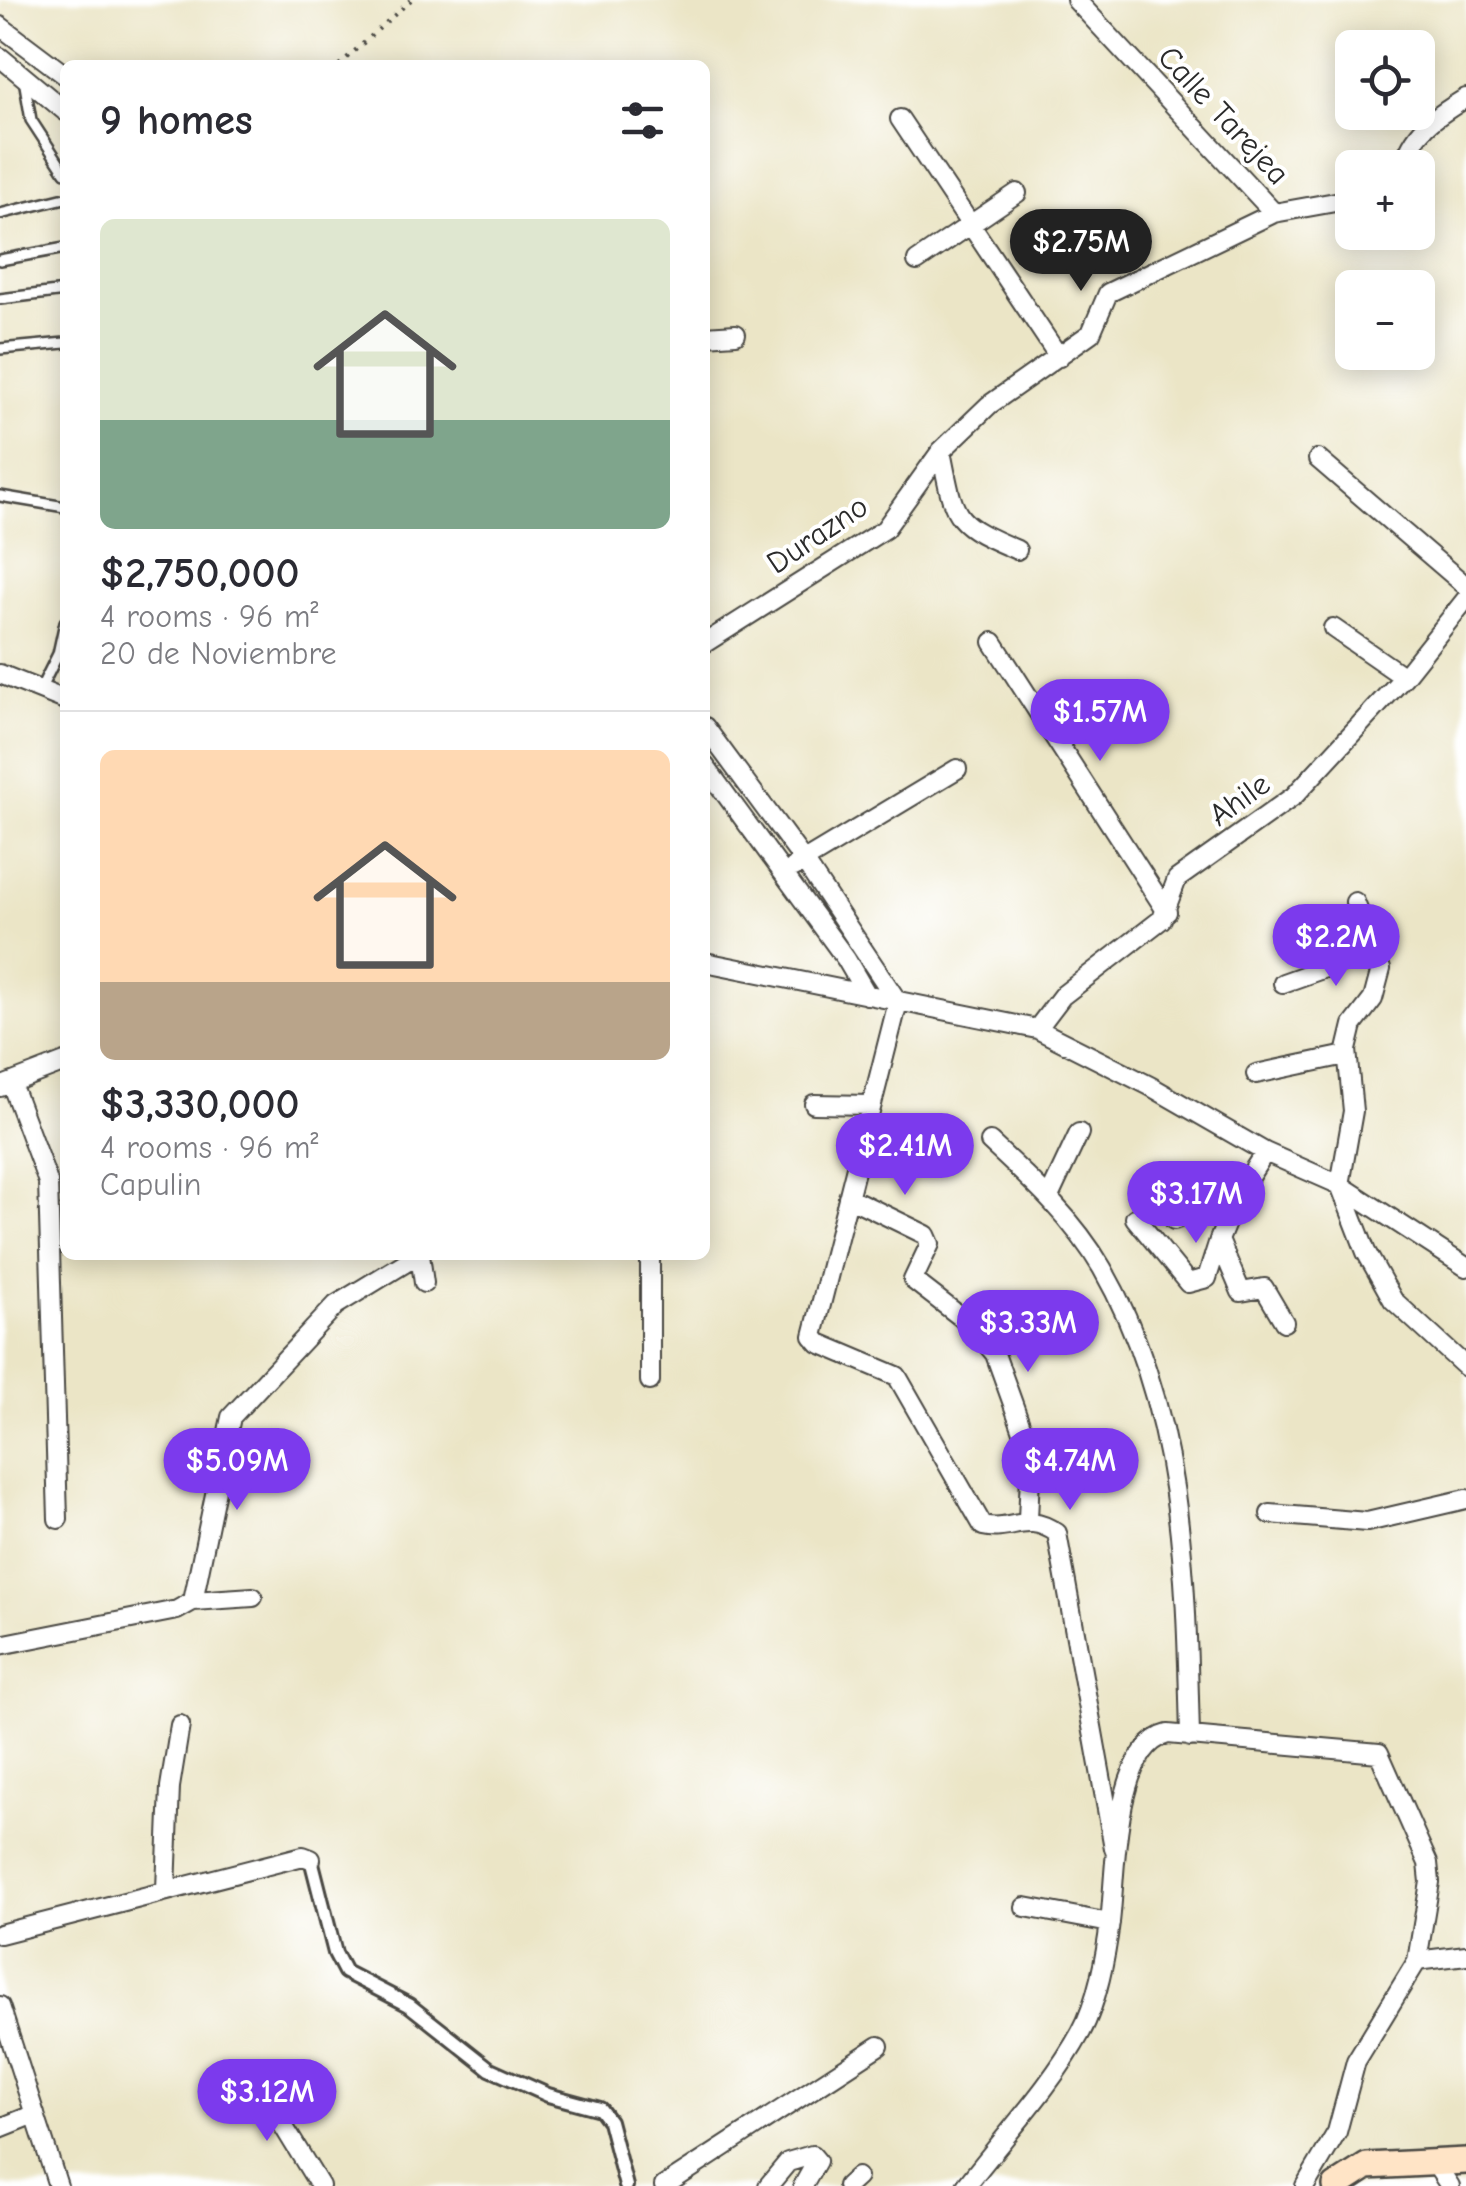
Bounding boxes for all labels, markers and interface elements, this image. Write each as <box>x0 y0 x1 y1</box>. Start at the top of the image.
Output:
map controls <box>1335 30 1435 370</box>
button: locate <box>1335 30 1435 130</box>
street label: Calle Tarejea <box>1150 39 1297 192</box>
icon: filters <box>615 93 670 148</box>
text: 9 homes <box>100 96 253 145</box>
button: + <box>1335 150 1435 250</box>
pin: $2.75M <box>1000 209 1162 294</box>
text: $2.75M <box>1032 223 1130 260</box>
button: − <box>1335 270 1435 370</box>
icon: home <box>295 284 475 464</box>
street label: Durazno <box>760 487 875 582</box>
text: $2,750,000 <box>100 549 300 598</box>
text: 4 rooms · 96 m² <box>100 598 318 635</box>
text: 20 de Noviembre <box>100 635 337 672</box>
pin: $1.57M <box>1019 679 1181 764</box>
text: $1.57M <box>1053 693 1147 730</box>
street label: Ahile <box>1202 765 1277 834</box>
icon: home <box>295 815 475 995</box>
pin: $2.2M <box>1266 904 1406 989</box>
text: $2.2M <box>1295 918 1377 955</box>
text: $3,330,000 <box>100 1080 300 1129</box>
pin: $2.41M <box>824 1113 986 1198</box>
text: $2.41M <box>858 1127 952 1164</box>
text: 4 rooms · 96 m² <box>100 1129 318 1166</box>
pin: $3.17M <box>1115 1161 1277 1246</box>
text: Capulin <box>100 1166 201 1203</box>
text: $3.17M <box>1149 1175 1243 1212</box>
pin: $3.33M <box>947 1290 1109 1375</box>
text: $3.33M <box>979 1304 1077 1341</box>
pin: $5.09M <box>156 1428 318 1513</box>
pin: $4.74M <box>989 1428 1151 1513</box>
text: $5.09M <box>186 1442 288 1479</box>
text: $4.74M <box>1024 1442 1116 1479</box>
pin: $3.12M <box>186 2059 348 2144</box>
text: $3.12M <box>219 2073 315 2110</box>

